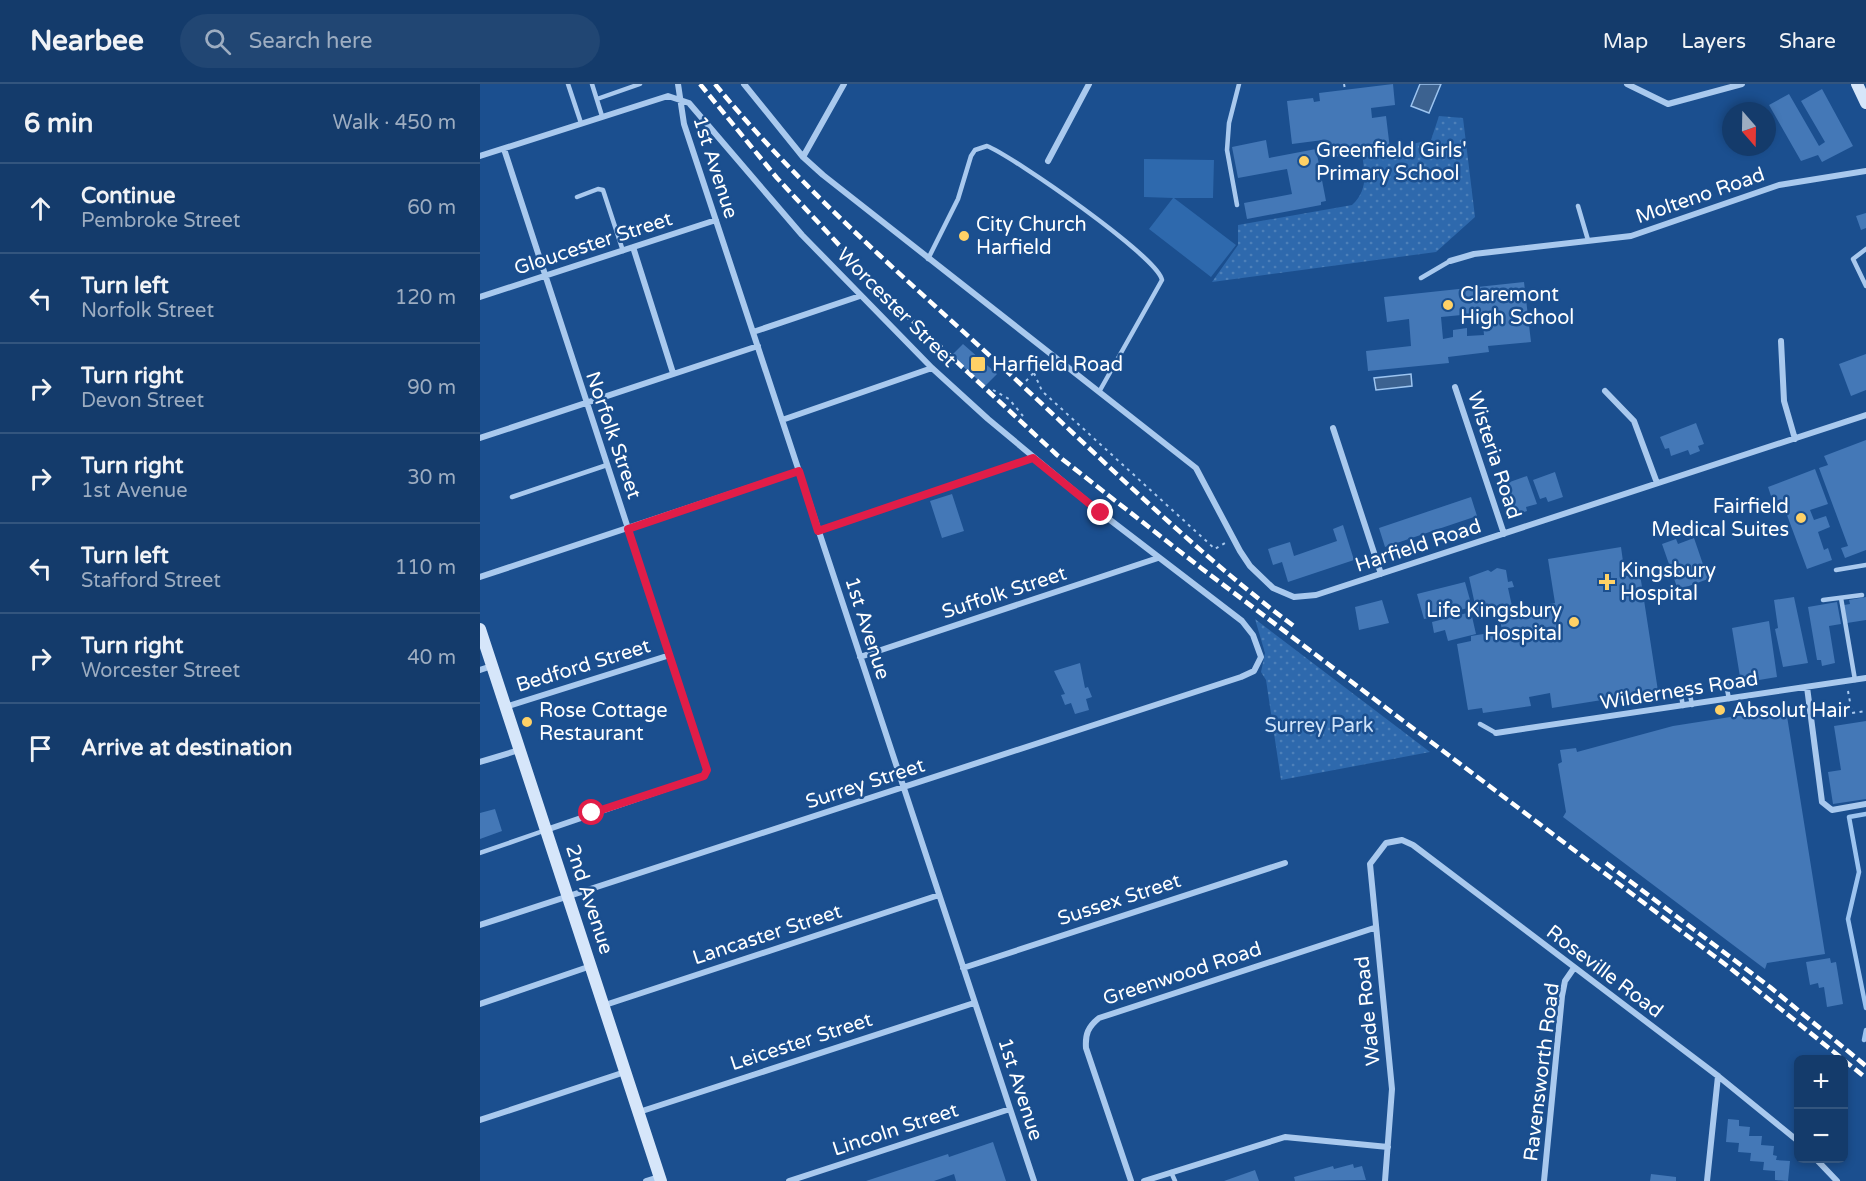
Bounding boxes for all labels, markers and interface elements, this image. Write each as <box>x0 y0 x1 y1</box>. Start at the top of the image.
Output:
search box <box>180 14 600 68</box>
text: Nearbee <box>30 24 144 58</box>
icon: search <box>201 25 234 58</box>
text: Search here <box>249 28 372 54</box>
text: Map <box>1603 29 1648 54</box>
text: Layers <box>1681 29 1746 54</box>
text: Share <box>1779 29 1836 54</box>
north arrow <box>1722 102 1776 156</box>
text: 6 min <box>24 108 93 139</box>
text: Walk · 450 m <box>333 111 456 135</box>
street label: 1st Avenue <box>687 113 743 222</box>
place label: Greenfield Girls' Primary School <box>1316 139 1467 186</box>
marker: Greenfield Girls' Primary School <box>1297 154 1311 168</box>
street label: Molteno Road <box>1633 163 1768 229</box>
text: Continue <box>81 183 176 209</box>
icon: ahead <box>24 192 57 225</box>
text: 60 m <box>407 196 456 220</box>
street label: Gloucester Street <box>511 207 676 281</box>
text: Pembroke Street <box>81 209 240 233</box>
place label: City Church Harfield <box>976 213 1087 260</box>
marker: City Church Harfield <box>957 229 971 243</box>
street label: Worcester Street <box>832 243 961 373</box>
text: Turn left <box>81 273 169 299</box>
icon: left <box>24 282 57 315</box>
place label: Claremont High School <box>1460 283 1574 330</box>
text: 120 m <box>395 286 456 310</box>
marker: Claremont High School <box>1441 298 1455 312</box>
text: Norfolk Street <box>81 299 214 323</box>
place label: Harfield Road <box>992 353 1123 377</box>
marker: Harfield Road <box>969 355 987 373</box>
text: Turn right <box>81 363 183 389</box>
street label: Norfolk Street <box>580 369 646 502</box>
icon: right <box>24 372 57 405</box>
text: 90 m <box>407 376 456 400</box>
text: Devon Street <box>81 389 204 413</box>
street label: Wisteria Road <box>1462 389 1526 522</box>
text: Turn right <box>81 453 183 479</box>
icon: right <box>24 462 57 495</box>
text: 30 m <box>407 466 456 490</box>
text: 1st Avenue <box>81 479 188 503</box>
place label: Fairfield Medical Suites <box>1651 495 1789 542</box>
route end <box>1087 499 1113 525</box>
marker: Fairfield Medical Suites <box>1794 511 1808 525</box>
street label: Harfield Road <box>1352 514 1484 578</box>
text: Turn left <box>81 543 169 569</box>
icon: left <box>24 552 57 585</box>
text: 110 m <box>395 556 456 580</box>
place label: Kingsbury Hospital <box>1620 559 1716 606</box>
street label: Suffolk Street <box>939 561 1070 624</box>
text: Stafford Street <box>81 569 221 593</box>
marker: Kingsbury Hospital <box>1598 573 1616 591</box>
street label: 1st Avenue <box>839 574 895 683</box>
place label: Life Kingsbury Hospital <box>1426 599 1562 646</box>
marker: Life Kingsbury Hospital <box>1567 615 1581 629</box>
text: Turn right <box>81 633 183 659</box>
street label: Bedford Street <box>513 634 654 698</box>
icon: right <box>24 642 57 675</box>
text: 40 m <box>407 646 456 670</box>
text: Worcester Street <box>81 659 240 683</box>
street label: Wilderness Road <box>1598 667 1760 715</box>
place label: Rose Cottage Restaurant <box>539 699 668 746</box>
place label: Absolut Hair <box>1732 699 1850 723</box>
marker: Absolut Hair <box>1713 703 1727 717</box>
park label: Surrey Park <box>1264 714 1374 738</box>
marker: Rose Cottage Restaurant <box>520 715 534 729</box>
icon: arrive <box>24 732 57 765</box>
text: Arrive at destination <box>81 735 292 761</box>
street label: Surrey Street <box>803 753 928 814</box>
route start <box>578 799 604 825</box>
street label: 2nd Avenue <box>560 841 618 957</box>
street label: Sussex Street <box>1055 869 1184 931</box>
street label: Lancaster Street <box>690 899 845 970</box>
street label: Roseville Road <box>1541 920 1667 1023</box>
street label: Greenwood Road <box>1100 937 1265 1011</box>
street label: Wade Road <box>1350 955 1386 1067</box>
street label: Ravensworth Road <box>1519 982 1565 1163</box>
street label: Leicester Street <box>727 1008 876 1076</box>
street label: 1st Avenue <box>992 1035 1048 1144</box>
map controls <box>1794 1055 1848 1163</box>
button: + <box>1794 1055 1848 1109</box>
street label: Lincoln Street <box>829 1098 962 1162</box>
button: − <box>1794 1109 1848 1163</box>

